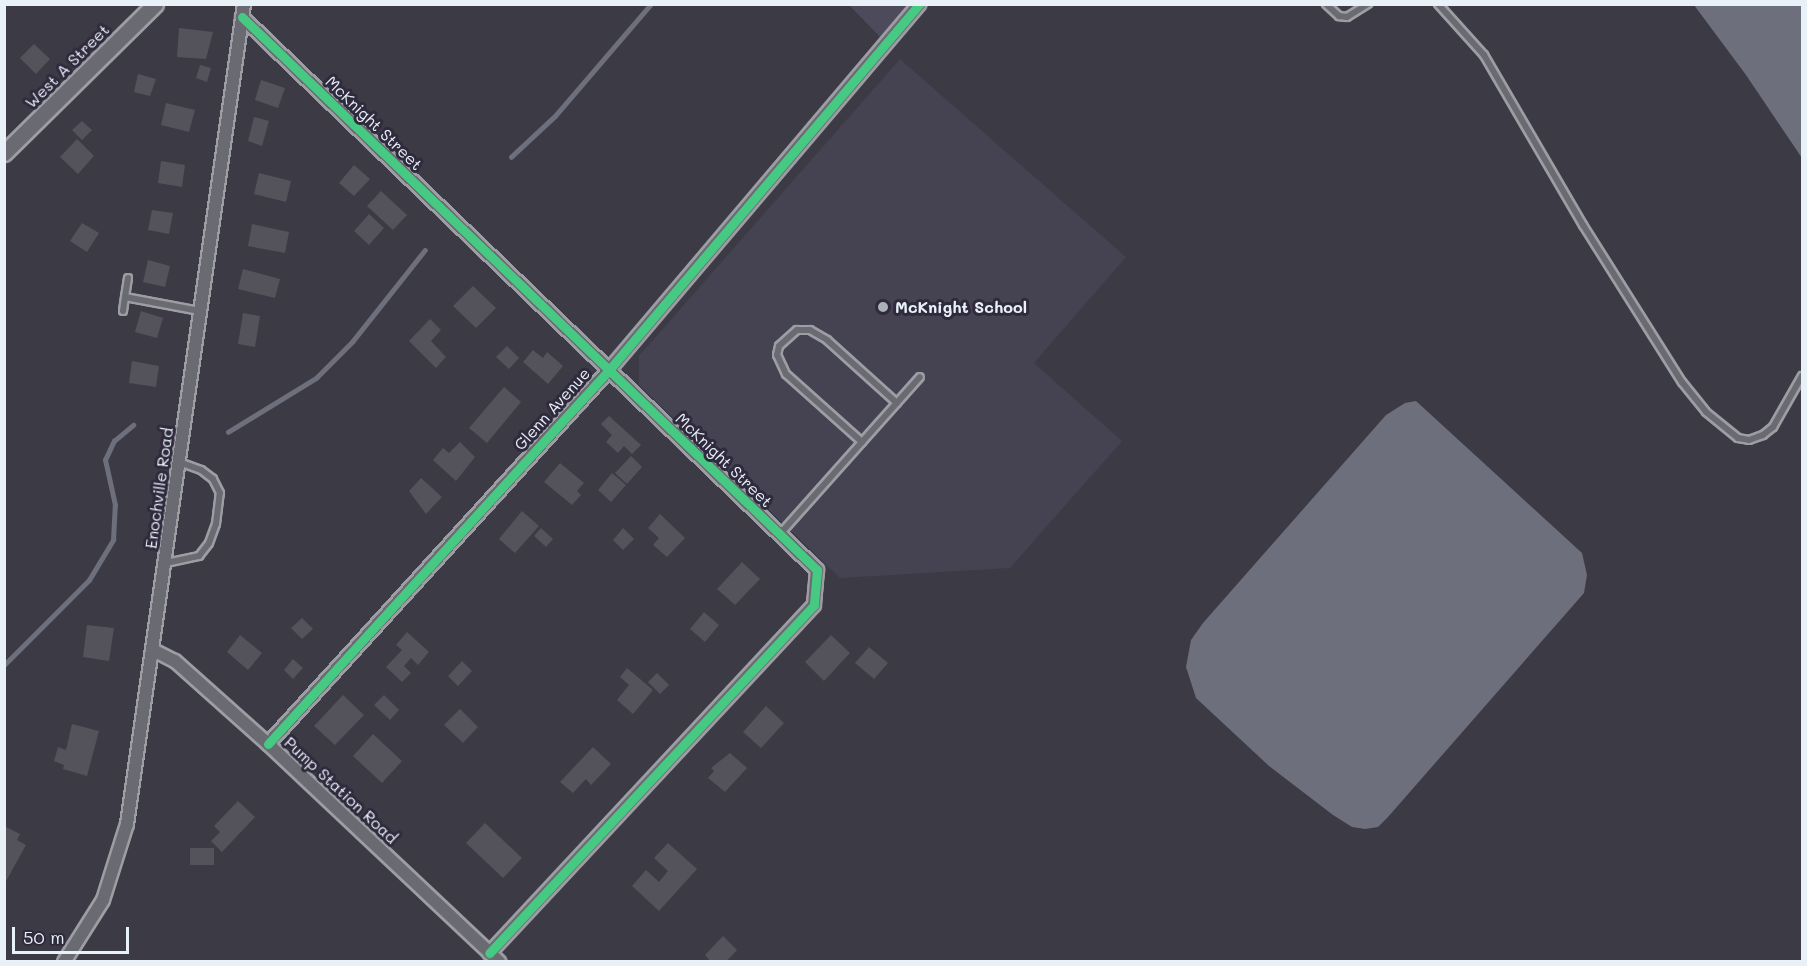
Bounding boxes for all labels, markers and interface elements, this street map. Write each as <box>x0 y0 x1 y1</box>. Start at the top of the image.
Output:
street label: West A Street <box>21 20 113 112</box>
street label: McKnight Street <box>322 72 426 174</box>
place label: McKnight School <box>895 297 1027 317</box>
marker: McKnight School <box>876 300 890 314</box>
street label: Glenn Avenue <box>510 364 594 454</box>
street label: McKnight Street <box>672 409 776 511</box>
street label: Enochville Road <box>141 426 177 550</box>
street label: Pump Station Road <box>280 733 402 847</box>
scale bar <box>15 915 132 953</box>
text: 50 m <box>23 925 65 949</box>

